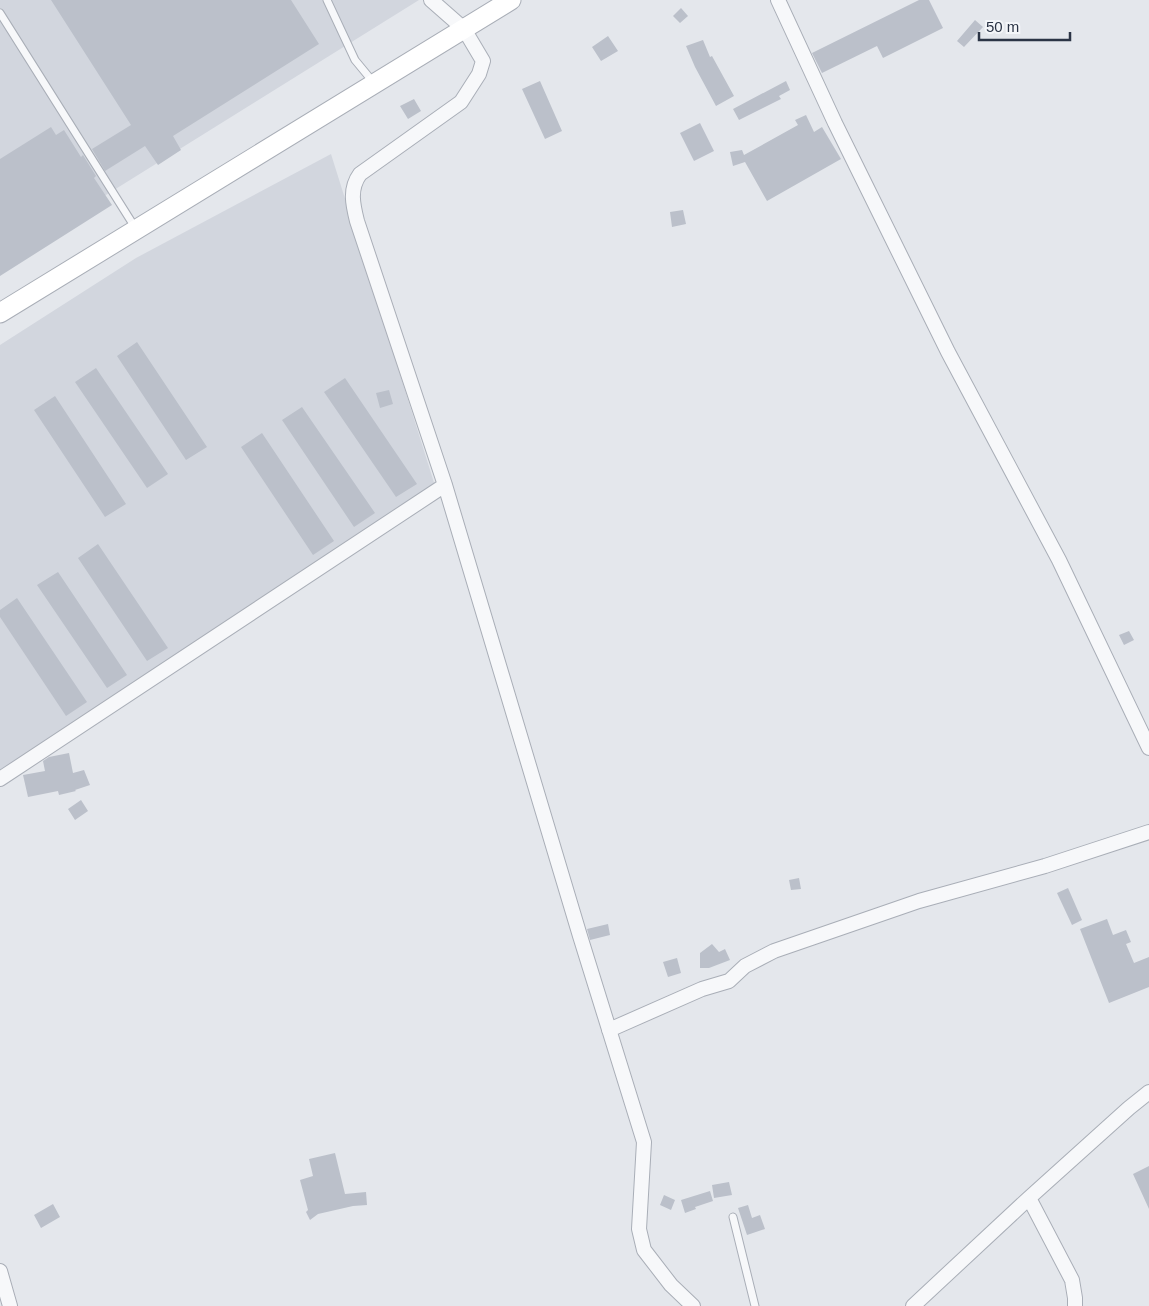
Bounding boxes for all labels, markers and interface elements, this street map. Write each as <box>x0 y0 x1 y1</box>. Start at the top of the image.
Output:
scale bar <box>979 10 1070 42</box>
text: 50 m <box>986 18 1019 35</box>

